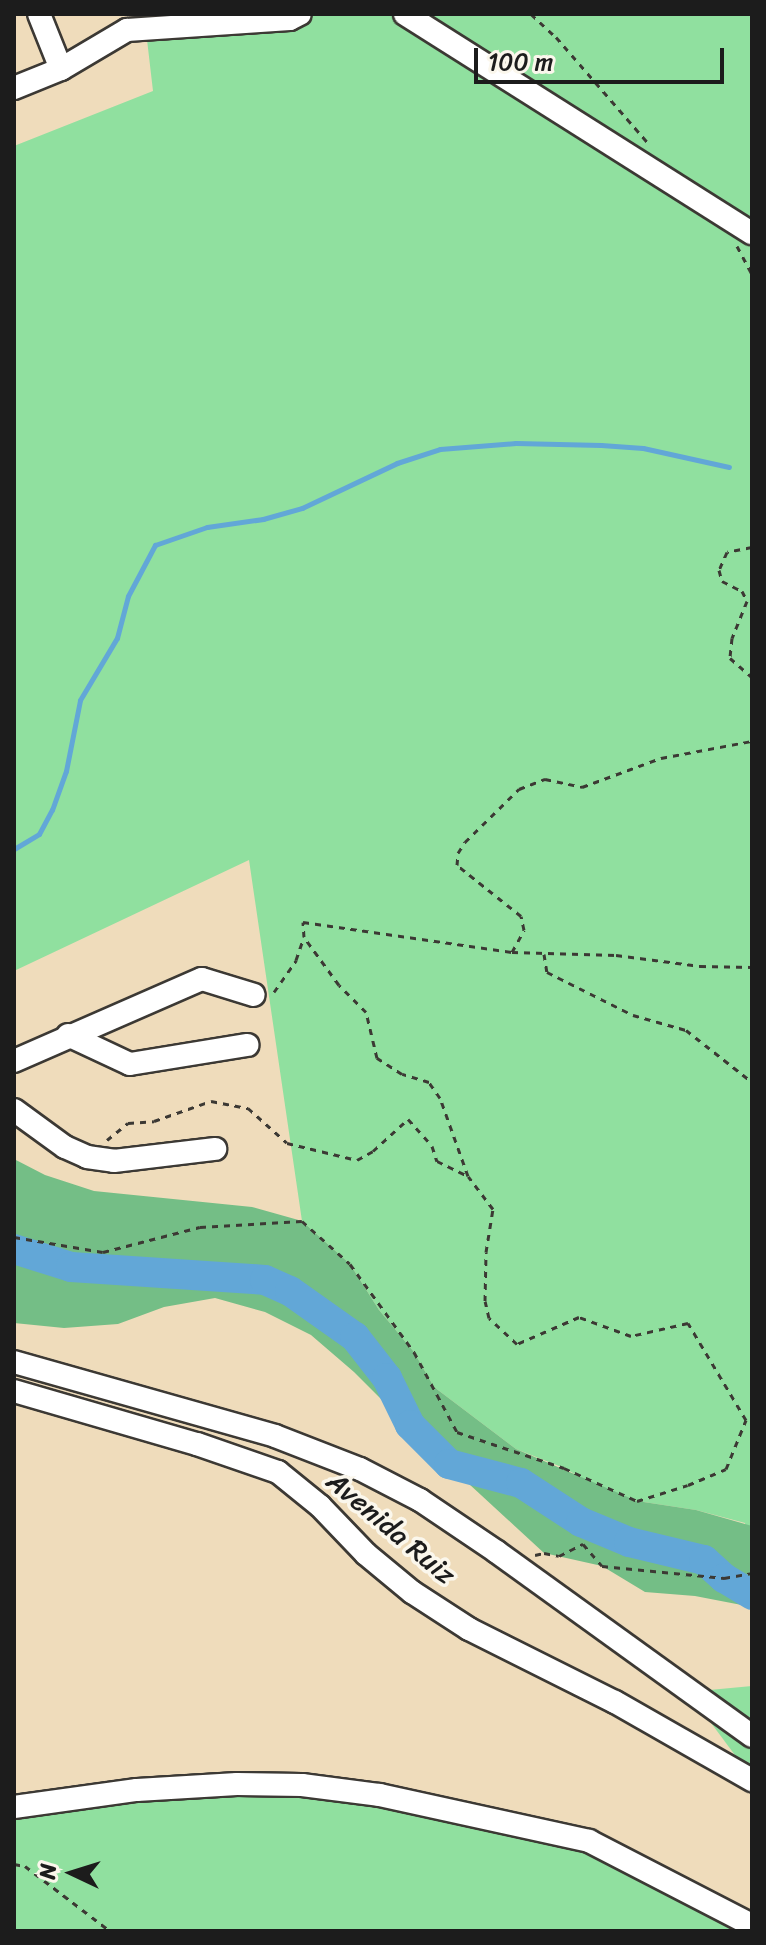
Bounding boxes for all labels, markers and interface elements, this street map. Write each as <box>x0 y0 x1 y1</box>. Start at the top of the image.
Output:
scale bar <box>478 32 728 82</box>
text: 100 m <box>488 41 553 83</box>
street label: Avenida Ruiz <box>320 1464 462 1592</box>
north arrow <box>32 1833 112 1913</box>
text: N <box>28 1862 68 1880</box>

